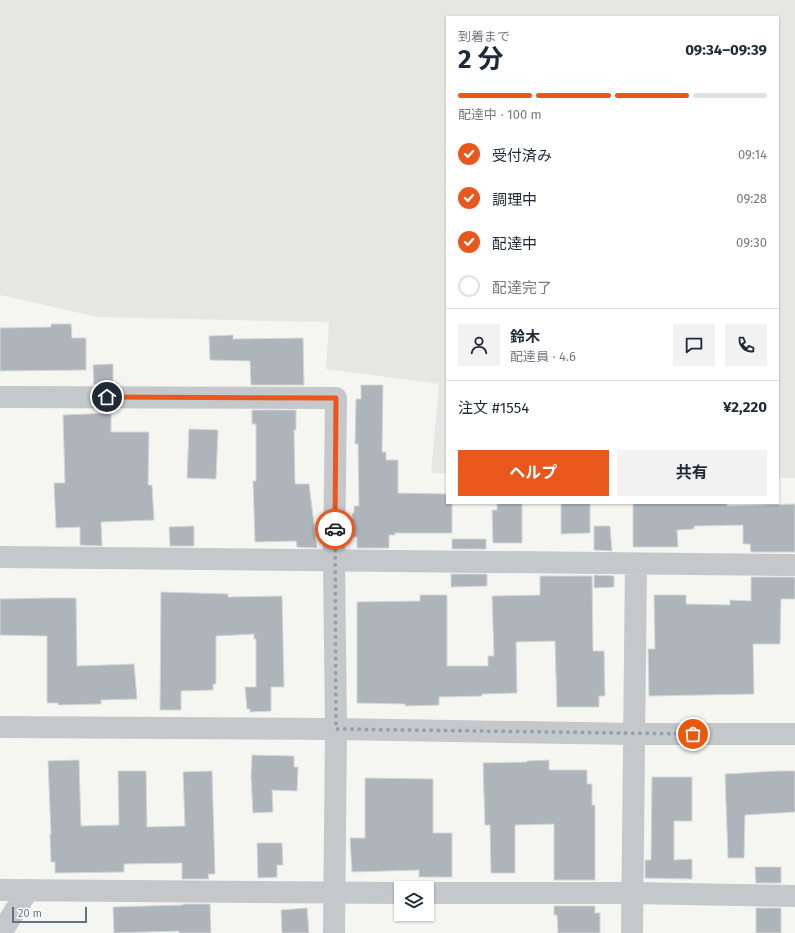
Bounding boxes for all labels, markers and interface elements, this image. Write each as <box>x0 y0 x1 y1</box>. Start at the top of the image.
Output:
text: 到着まで <box>458 29 510 44</box>
text: 09:34–09:39 <box>685 41 767 59</box>
text: 2 分 <box>458 44 504 75</box>
text: 配達中 · 100 m <box>458 107 542 122</box>
icon: check <box>458 143 480 165</box>
text: 受付済み <box>492 147 552 165</box>
text: 09:14 <box>738 147 767 162</box>
icon: check <box>458 187 480 209</box>
text: 調理中 <box>492 191 537 209</box>
text: 09:28 <box>736 191 767 206</box>
icon: check <box>458 231 480 253</box>
text: 配達中 <box>492 235 537 253</box>
text: 09:30 <box>736 235 767 250</box>
text: 配達完了 <box>492 279 552 297</box>
button: person <box>458 324 500 366</box>
button: chat <box>673 324 715 366</box>
button: phone <box>725 324 767 366</box>
text: 鈴木 <box>510 328 540 346</box>
text: 配達員 · 4.6 <box>510 349 576 364</box>
pin <box>90 380 124 414</box>
icon: home <box>96 386 118 408</box>
text: ¥2,220 <box>723 398 767 416</box>
text: 注文 #1554 <box>458 399 529 417</box>
button: ヘルプ <box>458 450 609 496</box>
button: 共有 <box>617 450 767 496</box>
courier <box>315 509 355 549</box>
icon: car <box>324 518 346 540</box>
pin <box>676 717 710 751</box>
icon: bag <box>682 723 704 745</box>
map controls <box>394 881 434 921</box>
button: layers <box>394 881 434 921</box>
scale bar <box>12 905 87 924</box>
text: 20 m <box>18 907 42 920</box>

